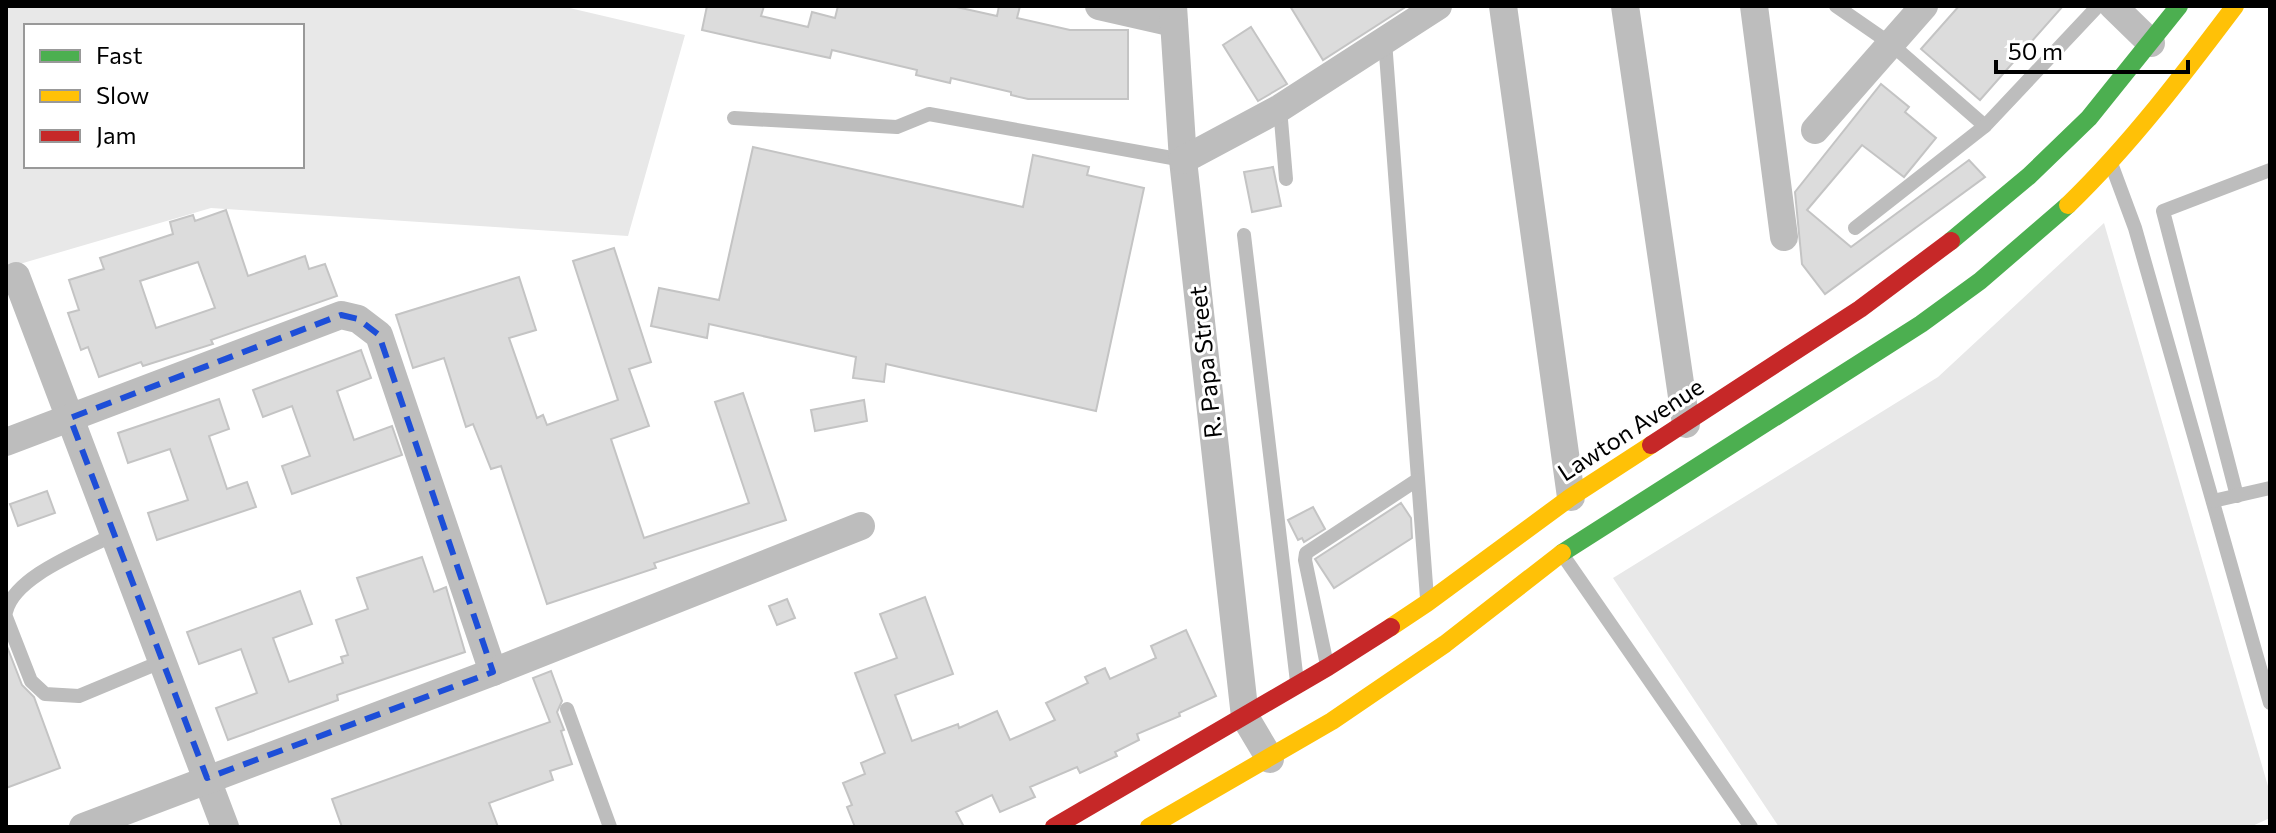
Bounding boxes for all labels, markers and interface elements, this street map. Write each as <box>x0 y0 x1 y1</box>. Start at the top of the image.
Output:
legend <box>24 24 304 168</box>
scale bar <box>1996 24 2188 74</box>
text: 50 m <box>2008 36 2063 65</box>
text: Fast <box>96 40 143 69</box>
text: Slow <box>96 80 149 109</box>
text: Jam <box>96 120 136 149</box>
street label: R. Papa Street <box>1182 284 1227 440</box>
street label: Lawton Avenue <box>1552 371 1708 487</box>

